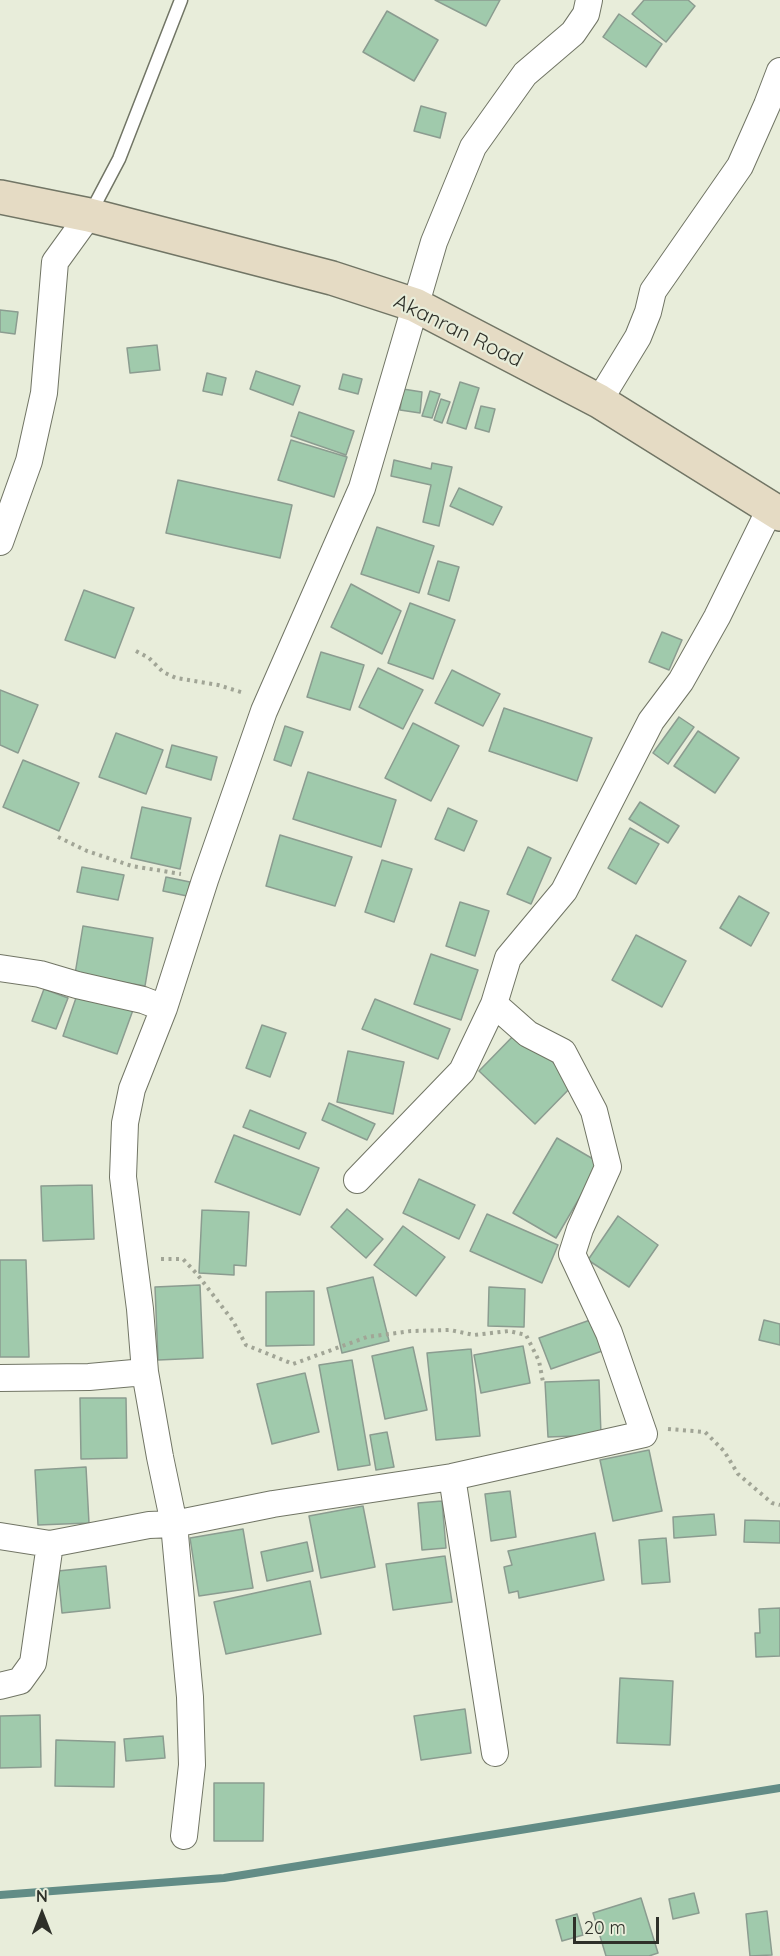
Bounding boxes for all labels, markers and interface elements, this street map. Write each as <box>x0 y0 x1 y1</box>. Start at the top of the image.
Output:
street label: Akanran Road <box>390 289 526 373</box>
north arrow <box>12 1884 72 1944</box>
text: N <box>36 1886 48 1906</box>
scale bar <box>576 1905 662 1943</box>
text: 20 m <box>584 1916 626 1939</box>

